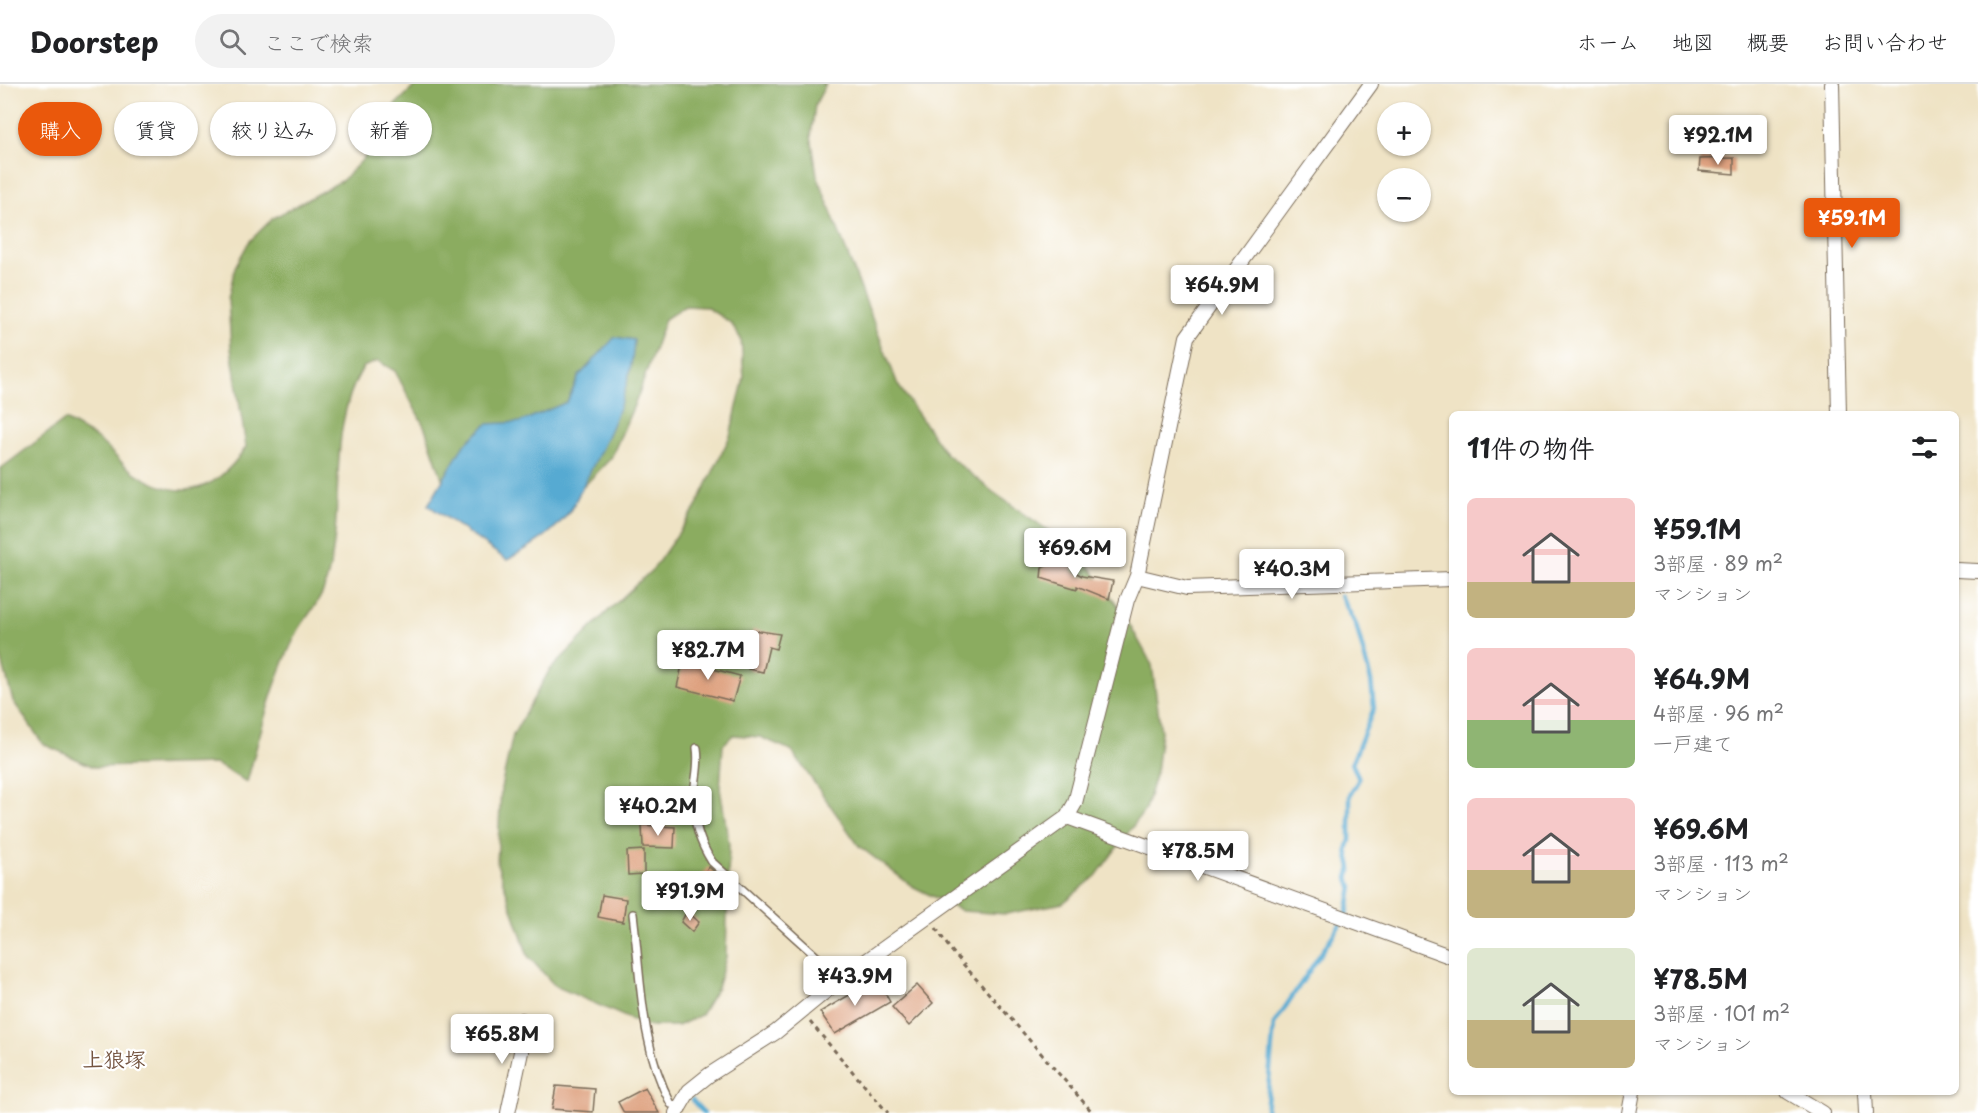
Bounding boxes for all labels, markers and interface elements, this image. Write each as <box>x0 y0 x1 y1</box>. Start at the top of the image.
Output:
search box <box>195 14 615 68</box>
text: Doorstep <box>30 20 159 63</box>
icon: search <box>216 25 249 58</box>
text: ここで検索 <box>264 25 374 58</box>
text: ホーム <box>1577 25 1639 57</box>
text: 地図 <box>1672 25 1714 57</box>
text: 概要 <box>1747 25 1789 57</box>
text: お問い合わせ <box>1822 25 1948 57</box>
chip: 購入 <box>18 102 102 156</box>
chip: 賃貸 <box>114 102 198 156</box>
chip: 絞り込み <box>210 102 336 156</box>
chip: 新着 <box>348 102 432 156</box>
map controls <box>1377 102 1431 222</box>
button: + <box>1377 102 1431 156</box>
pin: ¥92.1M <box>1669 115 1767 166</box>
text: ¥92.1M <box>1683 119 1753 149</box>
button: − <box>1377 168 1431 222</box>
pin: ¥59.1M <box>1803 198 1901 249</box>
text: ¥59.1M <box>1818 202 1886 232</box>
pin: ¥64.9M <box>1173 265 1271 316</box>
text: ¥64.9M <box>1185 269 1259 299</box>
text: 11件の物件 <box>1467 428 1595 467</box>
icon: filters <box>1908 431 1941 464</box>
text: ¥59.1M <box>1653 509 1742 548</box>
icon: home <box>1515 522 1587 594</box>
pin: ¥69.6M <box>1026 528 1124 579</box>
text: ¥69.6M <box>1038 532 1112 562</box>
text: 3部屋 · 89 m² <box>1653 548 1783 578</box>
pin: ¥40.3M <box>1243 549 1341 600</box>
text: ¥40.3M <box>1253 553 1331 583</box>
text: マンション <box>1653 578 1752 608</box>
pin: ¥82.7M <box>659 630 757 681</box>
text: ¥82.7M <box>671 634 745 664</box>
text: ¥64.9M <box>1653 659 1750 698</box>
icon: home <box>1515 672 1587 744</box>
text: 4部屋 · 96 m² <box>1653 698 1784 728</box>
text: 一戸建て <box>1653 728 1733 758</box>
pin: ¥40.2M <box>609 786 707 837</box>
text: ¥40.2M <box>619 790 697 820</box>
text: ¥69.6M <box>1653 809 1749 848</box>
icon: home <box>1515 822 1587 894</box>
pin: ¥78.5M <box>1149 831 1247 882</box>
text: ¥78.5M <box>1161 835 1235 865</box>
text: 3部屋 · 113 m² <box>1653 848 1789 878</box>
pin: ¥91.9M <box>641 871 739 922</box>
text: ¥91.9M <box>656 875 724 905</box>
text: マンション <box>1653 878 1752 908</box>
pin: ¥43.9M <box>806 956 904 1007</box>
text: ¥78.5M <box>1653 959 1748 998</box>
text: ¥43.9M <box>817 960 893 990</box>
icon: home <box>1515 972 1587 1044</box>
text: 3部屋 · 101 m² <box>1653 998 1790 1028</box>
pin: ¥65.8M <box>453 1014 551 1065</box>
text: ¥65.8M <box>465 1018 539 1048</box>
text: マンション <box>1653 1028 1752 1058</box>
district label: 上狼塚 <box>83 1042 146 1074</box>

